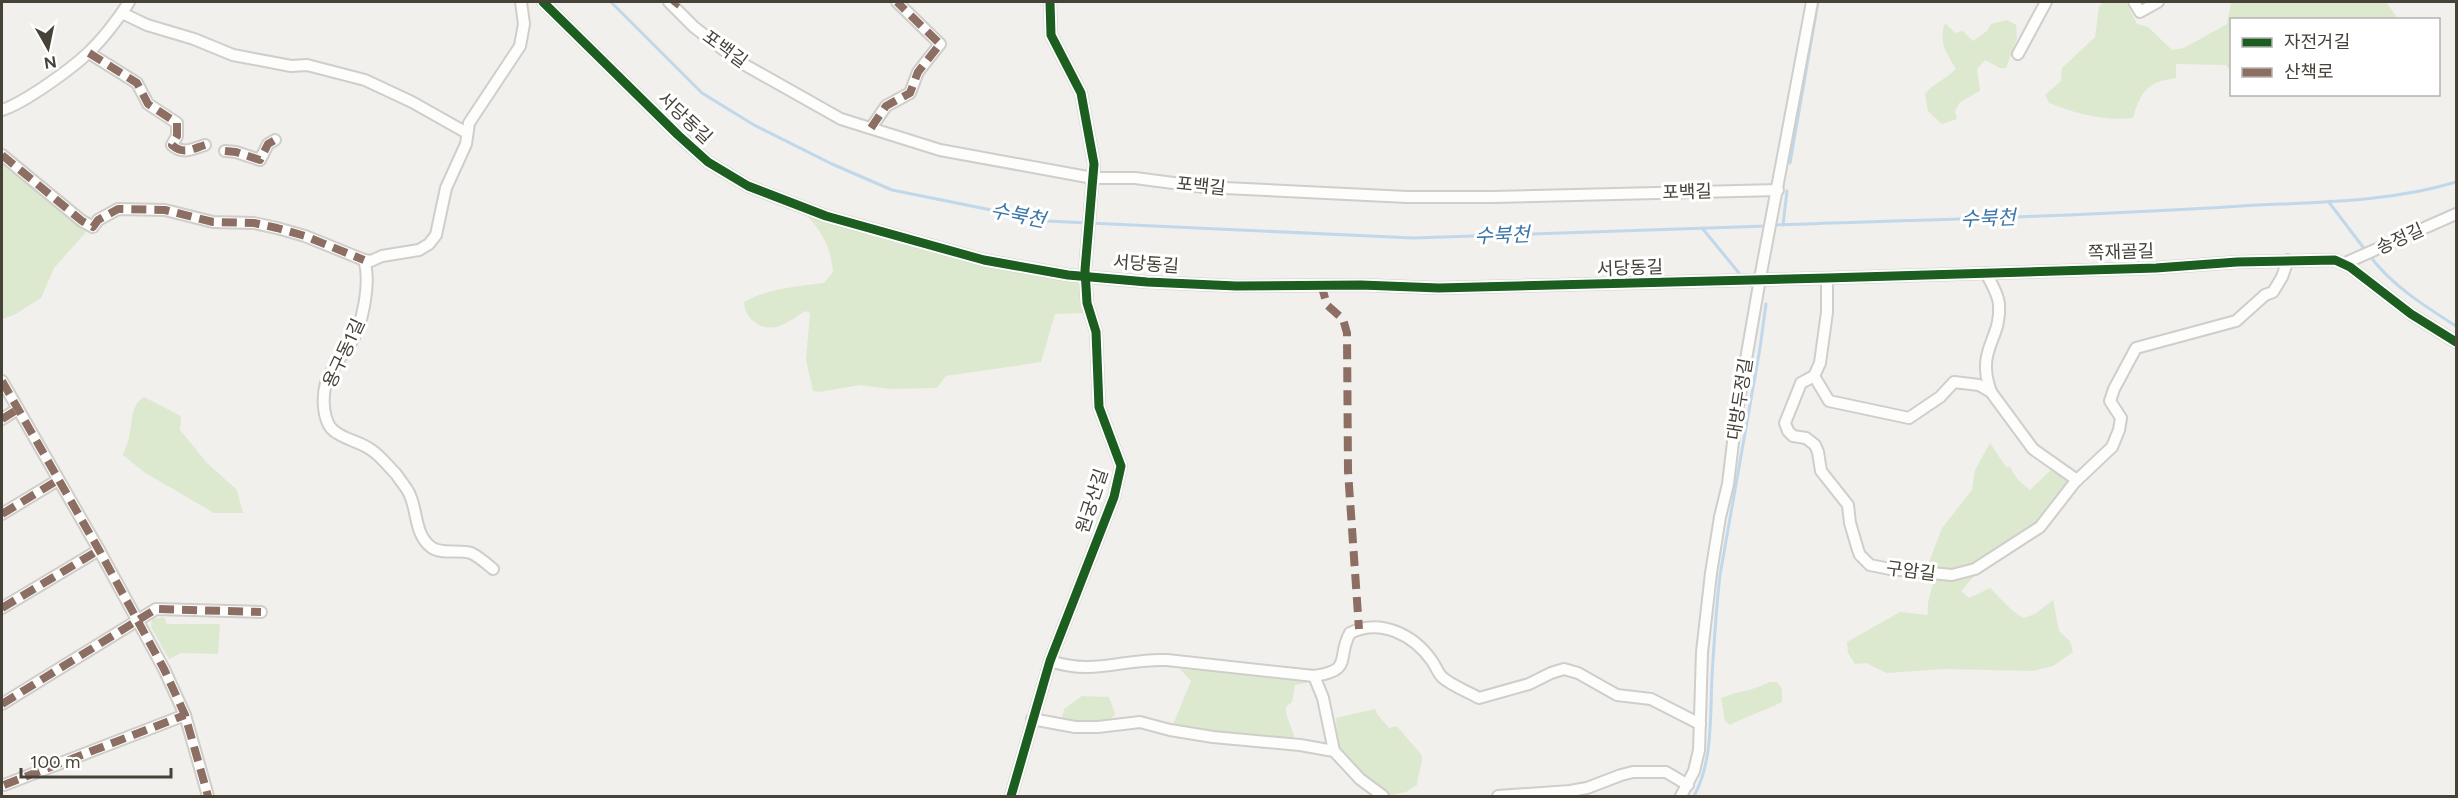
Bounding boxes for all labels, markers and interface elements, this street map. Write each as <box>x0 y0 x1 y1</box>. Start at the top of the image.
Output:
north arrow <box>18 18 78 78</box>
legend <box>2230 18 2440 96</box>
street label: 포백길 <box>698 25 752 73</box>
text: 자전거길 <box>2284 31 2350 53</box>
text: N <box>43 52 58 73</box>
text: 산책로 <box>2284 61 2334 83</box>
street label: 서당동길 <box>653 87 717 149</box>
street label: 포백길 <box>1175 172 1227 200</box>
street label: 포백길 <box>1662 180 1712 204</box>
water label: 수북천 <box>989 198 1050 233</box>
water label: 수북천 <box>1960 205 2019 231</box>
street label: 송정길 <box>2373 219 2427 259</box>
water label: 수북천 <box>1474 222 1533 248</box>
street label: 쪽재골길 <box>2088 240 2154 264</box>
street label: 서당동길 <box>1112 251 1180 277</box>
street label: 서당동길 <box>1597 256 1663 280</box>
street label: 용구동1길 <box>318 315 370 391</box>
street label: 대방두정길 <box>1723 356 1757 442</box>
street label: 원궁산길 <box>1071 466 1113 536</box>
street label: 구암길 <box>1885 557 1937 585</box>
scale bar <box>21 741 171 779</box>
text: 100 m <box>30 751 80 773</box>

